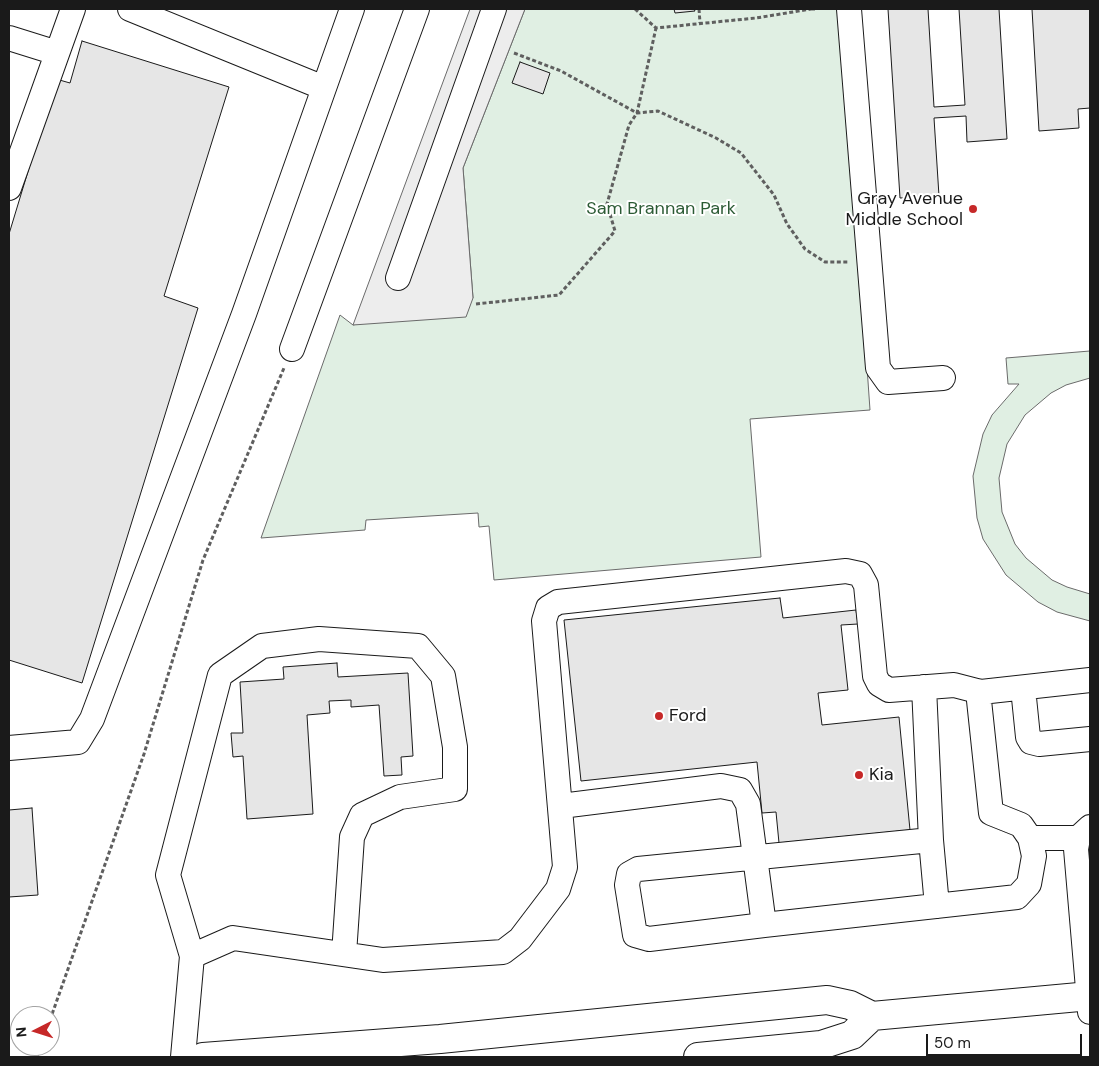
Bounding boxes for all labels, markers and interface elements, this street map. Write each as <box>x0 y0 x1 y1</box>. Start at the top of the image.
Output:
place label: Gray Avenue Middle School <box>845 188 963 230</box>
park label: Sam Brannan Park <box>586 198 736 220</box>
marker: Gray Avenue Middle School <box>967 203 979 215</box>
place label: Ford <box>669 705 707 727</box>
marker: Ford <box>653 710 665 722</box>
place label: Kia <box>869 764 894 786</box>
marker: Kia <box>853 769 865 781</box>
north arrow <box>10 1006 60 1056</box>
scale bar <box>929 1024 1085 1056</box>
text: N <box>12 1026 30 1038</box>
text: 50 m <box>934 1033 971 1053</box>

